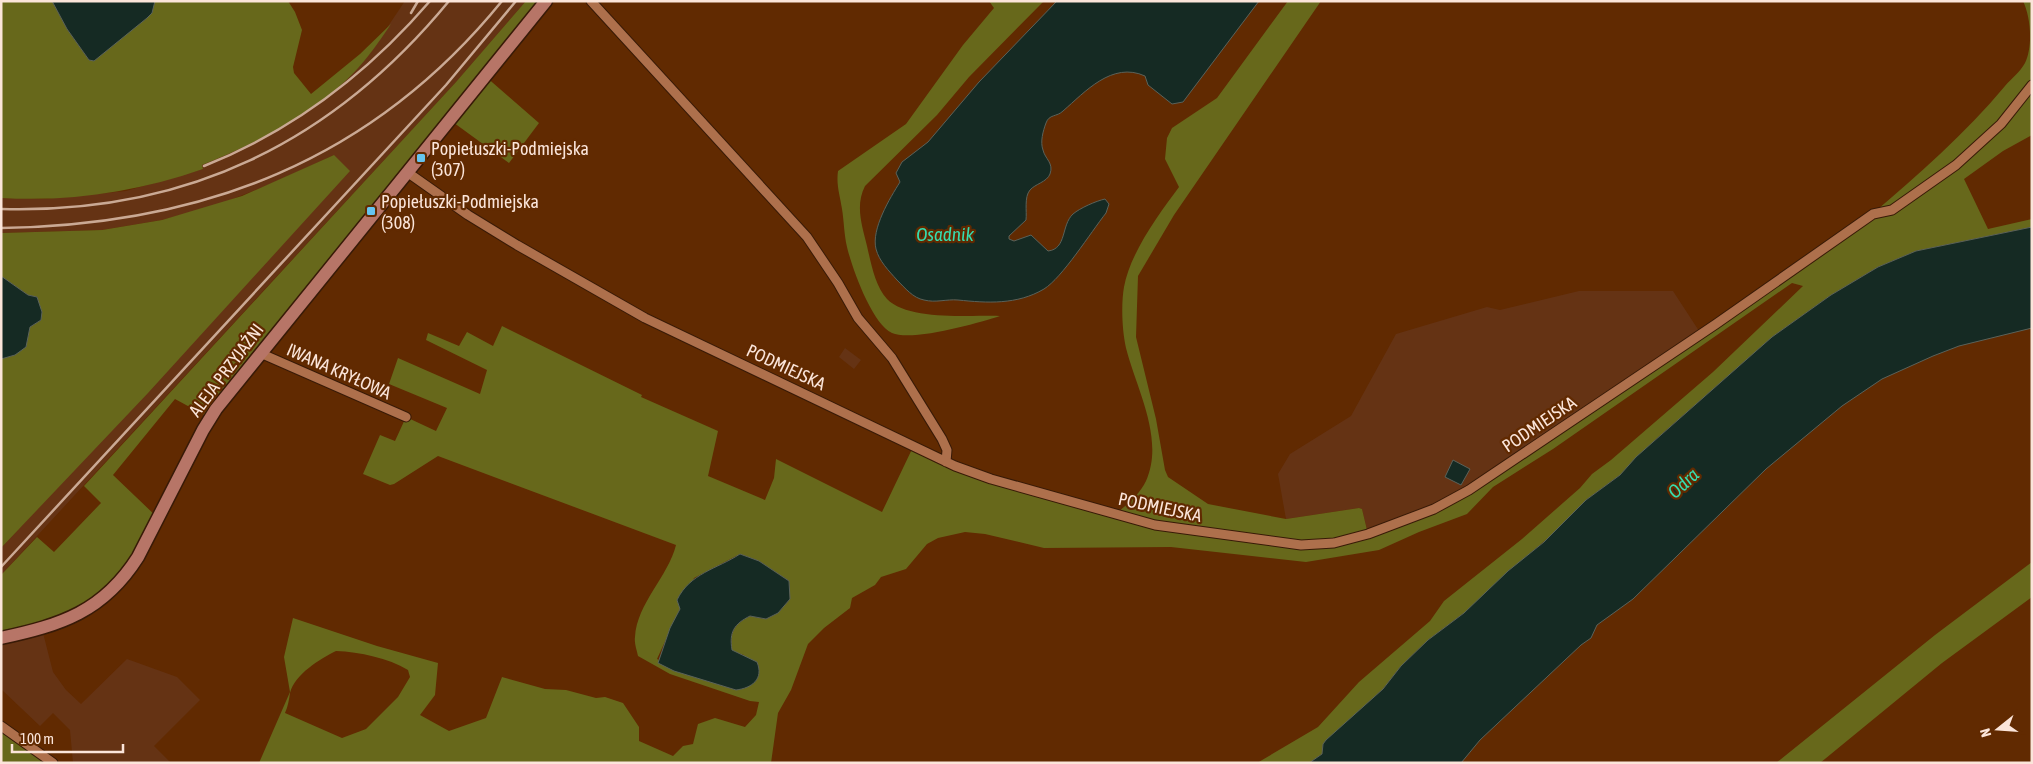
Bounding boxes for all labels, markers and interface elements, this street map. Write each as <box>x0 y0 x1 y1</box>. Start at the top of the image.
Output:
place label: Popiełuszki-Podmiejska (307) <box>431 138 589 180</box>
marker: Popiełuszki-Podmiejska (307) <box>415 152 427 164</box>
place label: Popiełuszki-Podmiejska (308) <box>381 191 539 233</box>
marker: Popiełuszki-Podmiejska (308) <box>365 205 377 217</box>
water label: Osadnik <box>916 223 974 245</box>
street label: ALEJA PRZYJAŹNI <box>184 319 268 421</box>
street label: IWANA KRYŁOWA <box>284 339 395 403</box>
street label: PODMIEJSKA <box>743 340 829 394</box>
street label: PODMIEJSKA <box>1498 392 1580 456</box>
water label: Odra <box>1663 463 1703 503</box>
street label: PODMIEJSKA <box>1116 488 1204 526</box>
north arrow <box>1973 704 2023 754</box>
scale bar <box>12 722 124 754</box>
text: N <box>1977 727 1994 739</box>
text: 100 m <box>20 730 54 747</box>

